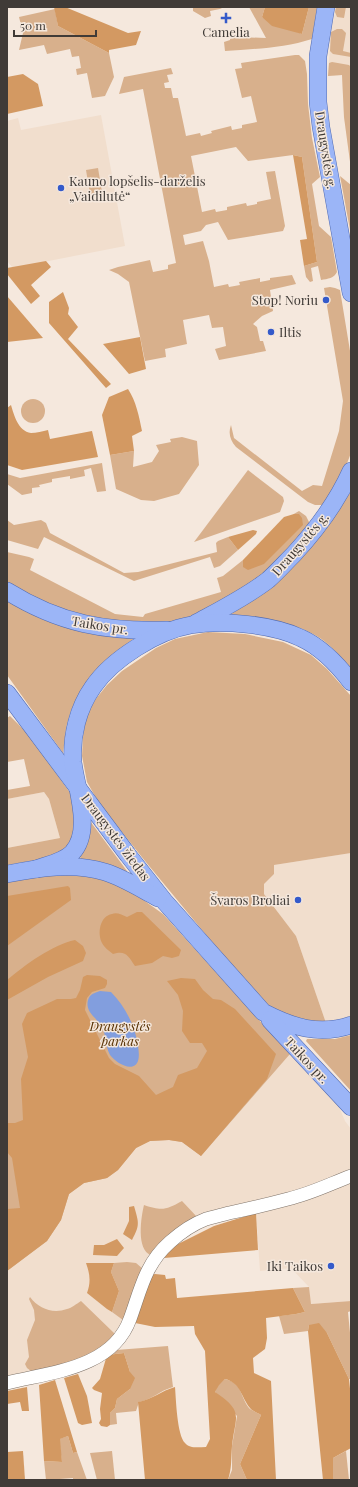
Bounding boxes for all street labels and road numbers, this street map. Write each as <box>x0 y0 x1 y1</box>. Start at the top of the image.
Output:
street label: Draugystės g. <box>312 110 341 190</box>
street label: Draugystės g. <box>267 508 332 579</box>
street label: Taikos pr. <box>70 612 130 637</box>
street label: Draugystės žiedas <box>78 790 155 884</box>
street label: Taikos pr. <box>282 1033 333 1086</box>

